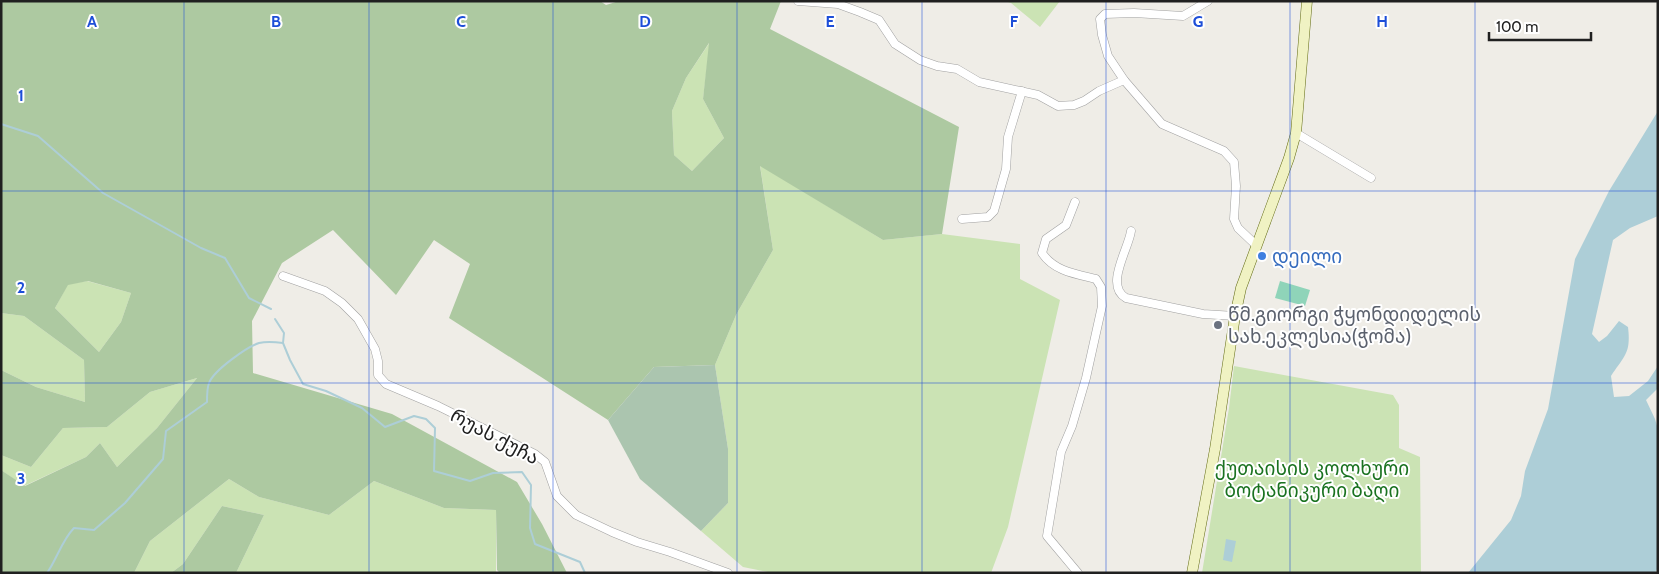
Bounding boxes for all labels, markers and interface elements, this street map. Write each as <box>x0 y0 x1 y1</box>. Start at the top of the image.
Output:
scale bar <box>1489 10 1592 42</box>
text: A <box>87 12 97 31</box>
text: B <box>271 12 281 31</box>
text: C <box>456 12 466 31</box>
text: D <box>639 12 651 31</box>
text: E <box>825 12 835 31</box>
text: F <box>1010 12 1019 31</box>
text: G <box>1193 12 1203 31</box>
text: H <box>1376 12 1388 31</box>
text: 100 m <box>1496 18 1538 36</box>
text: 1 <box>18 86 24 105</box>
place label: დეილი <box>1272 245 1342 269</box>
marker: დეილი <box>1256 250 1268 262</box>
text: 2 <box>17 278 25 297</box>
place label: წმ.გიორგი ჭყონდიდელის სახ.ეკლესია(ჭომა) <box>1228 303 1481 349</box>
marker: წმ.გიორგი ჭყონდიდელის სახ.ეკლესია(ჭომა) <box>1212 319 1224 331</box>
street label: რუას ქუჩა <box>447 404 543 469</box>
park label: ქუთაისის კოლხური ბოტანიკური ბაღი <box>1215 457 1409 503</box>
text: 3 <box>17 469 25 488</box>

